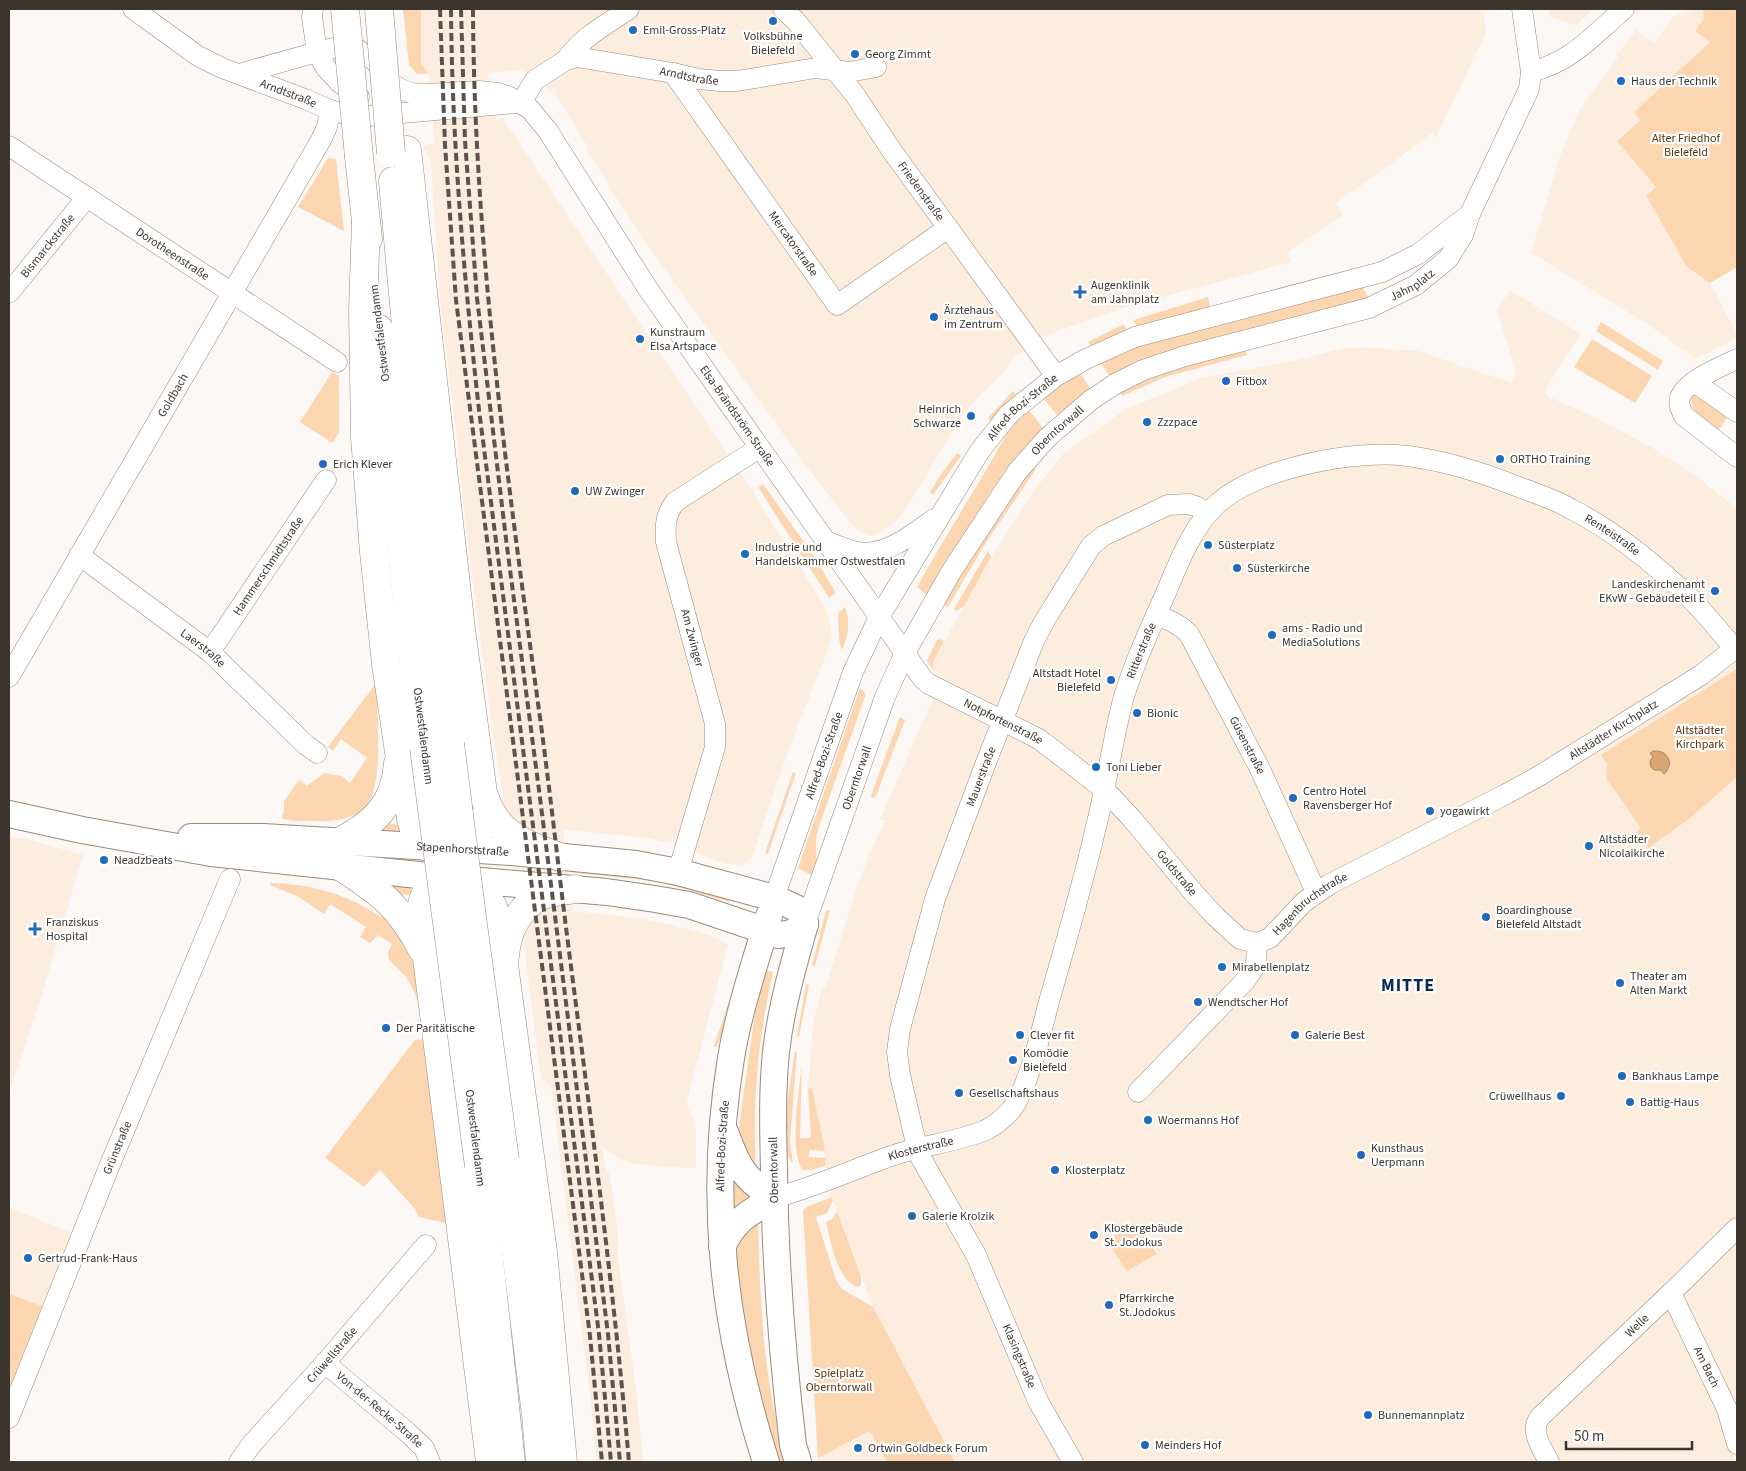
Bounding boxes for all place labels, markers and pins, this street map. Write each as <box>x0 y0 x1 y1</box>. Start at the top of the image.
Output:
marker: Volksbühne Bielefeld <box>767 15 779 27</box>
place label: Emil-Gross-Platz <box>643 22 726 39</box>
marker: Emil-Gross-Platz <box>627 24 639 36</box>
place label: Volksbühne Bielefeld <box>744 28 802 59</box>
place label: Georg Zimmt <box>865 46 931 63</box>
marker: Georg Zimmt <box>849 48 861 60</box>
place label: Haus der Technik <box>1631 73 1717 90</box>
marker: Haus der Technik <box>1615 75 1627 87</box>
place label: Augenklinik am Jahnplatz <box>1091 277 1159 308</box>
marker: Augenklinik am Jahnplatz <box>1073 285 1087 299</box>
place label: Ärztehaus im Zentrum <box>944 302 1003 333</box>
marker: Ärztehaus im Zentrum <box>928 311 940 323</box>
place label: Kunstraum Elsa Artspace <box>650 324 716 355</box>
marker: Kunstraum Elsa Artspace <box>634 333 646 345</box>
place label: Fitbox <box>1236 373 1268 390</box>
marker: Fitbox <box>1220 375 1232 387</box>
place label: Heinrich Schwarze <box>913 401 961 432</box>
marker: Heinrich Schwarze <box>965 410 977 422</box>
place label: Zzzpace <box>1157 414 1197 431</box>
marker: Zzzpace <box>1141 416 1153 428</box>
place label: ORTHO Training <box>1510 451 1590 468</box>
marker: ORTHO Training <box>1494 453 1506 465</box>
place label: Erich Klever <box>333 456 393 473</box>
marker: Erich Klever <box>317 458 329 470</box>
place label: UW Zwinger <box>585 483 646 500</box>
marker: UW Zwinger <box>569 485 581 497</box>
place label: Süsterplatz <box>1218 537 1275 554</box>
place label: Industrie und Handelskammer Ostwestfalen <box>755 539 905 570</box>
marker: Süsterplatz <box>1202 539 1214 551</box>
marker: Industrie und Handelskammer Ostwestfalen <box>739 548 751 560</box>
place label: Süsterkirche <box>1247 560 1310 577</box>
marker: Süsterkirche <box>1231 562 1243 574</box>
place label: Landeskirchenamt EKvW - Gebäudeteil E <box>1599 576 1705 607</box>
marker: Landeskirchenamt EKvW - Gebäudeteil E <box>1709 585 1721 597</box>
place label: ams - Radio und MediaSolutions <box>1282 620 1363 651</box>
marker: ams - Radio und MediaSolutions <box>1266 629 1278 641</box>
place label: Altstadt Hotel Bielefeld <box>1033 665 1101 696</box>
marker: Altstadt Hotel Bielefeld <box>1105 674 1117 686</box>
place label: Bionic <box>1147 705 1179 722</box>
marker: Bionic <box>1131 707 1143 719</box>
place label: Toni Lieber <box>1106 759 1162 776</box>
marker: Toni Lieber <box>1090 761 1102 773</box>
place label: Centro Hotel Ravensberger Hof <box>1303 783 1392 814</box>
marker: Centro Hotel Ravensberger Hof <box>1287 792 1299 804</box>
place label: yogawirkt <box>1440 803 1489 820</box>
marker: yogawirkt <box>1424 805 1436 817</box>
place label: Altstädter Nicolaikirche <box>1599 831 1664 862</box>
marker: Altstädter Nicolaikirche <box>1583 840 1595 852</box>
place label: Neadzbeats <box>114 852 173 869</box>
marker: Neadzbeats <box>98 854 110 866</box>
place label: Boardinghouse Bielefeld Altstadt <box>1496 902 1581 933</box>
marker: Boardinghouse Bielefeld Altstadt <box>1480 911 1492 923</box>
place label: Franziskus Hospital <box>46 914 99 945</box>
marker: Franziskus Hospital <box>28 922 42 936</box>
place label: Mirabellenplatz <box>1232 959 1310 976</box>
marker: Mirabellenplatz <box>1216 961 1228 973</box>
place label: Theater am Alten Markt <box>1630 968 1687 999</box>
marker: Theater am Alten Markt <box>1614 977 1626 989</box>
place label: Wendtscher Hof <box>1208 994 1288 1011</box>
marker: Wendtscher Hof <box>1192 996 1204 1008</box>
place label: Der Paritätische <box>396 1020 475 1037</box>
marker: Der Paritätische <box>380 1022 392 1034</box>
place label: Clever fit <box>1030 1027 1075 1044</box>
place label: Galerie Best <box>1305 1027 1365 1044</box>
marker: Clever fit <box>1014 1029 1026 1041</box>
marker: Galerie Best <box>1289 1029 1301 1041</box>
place label: Komödie Bielefeld <box>1023 1045 1068 1076</box>
marker: Komödie Bielefeld <box>1007 1054 1019 1066</box>
place label: Bankhaus Lampe <box>1632 1068 1719 1085</box>
marker: Bankhaus Lampe <box>1616 1070 1628 1082</box>
place label: Gesellschaftshaus <box>969 1085 1059 1102</box>
marker: Gesellschaftshaus <box>953 1087 965 1099</box>
place label: Crüwellhaus <box>1489 1088 1551 1105</box>
marker: Crüwellhaus <box>1555 1090 1567 1102</box>
place label: Battig-Haus <box>1640 1094 1699 1111</box>
marker: Battig-Haus <box>1624 1096 1636 1108</box>
place label: Woermanns Hof <box>1158 1112 1239 1129</box>
marker: Woermanns Hof <box>1142 1114 1154 1126</box>
place label: Kunsthaus Uerpmann <box>1371 1140 1425 1171</box>
marker: Kunsthaus Uerpmann <box>1355 1149 1367 1161</box>
place label: Klosterplatz <box>1065 1162 1125 1179</box>
marker: Klosterplatz <box>1049 1164 1061 1176</box>
place label: Galerie Krolzik <box>922 1208 995 1225</box>
marker: Galerie Krolzik <box>906 1210 918 1222</box>
place label: Klostergebäude St. Jodokus <box>1104 1220 1183 1251</box>
marker: Klostergebäude St. Jodokus <box>1088 1229 1100 1241</box>
place label: Gertrud-Frank-Haus <box>38 1250 137 1267</box>
marker: Gertrud-Frank-Haus <box>22 1252 34 1264</box>
place label: Pfarrkirche St.Jodokus <box>1119 1290 1175 1321</box>
marker: Pfarrkirche St.Jodokus <box>1103 1299 1115 1311</box>
place label: Bunnemannplatz <box>1378 1407 1465 1424</box>
marker: Bunnemannplatz <box>1362 1409 1374 1421</box>
place label: Meinders Hof <box>1155 1437 1222 1454</box>
marker: Meinders Hof <box>1139 1439 1151 1451</box>
place label: Ortwin Goldbeck Forum <box>868 1440 988 1457</box>
marker: Ortwin Goldbeck Forum <box>852 1442 864 1454</box>

